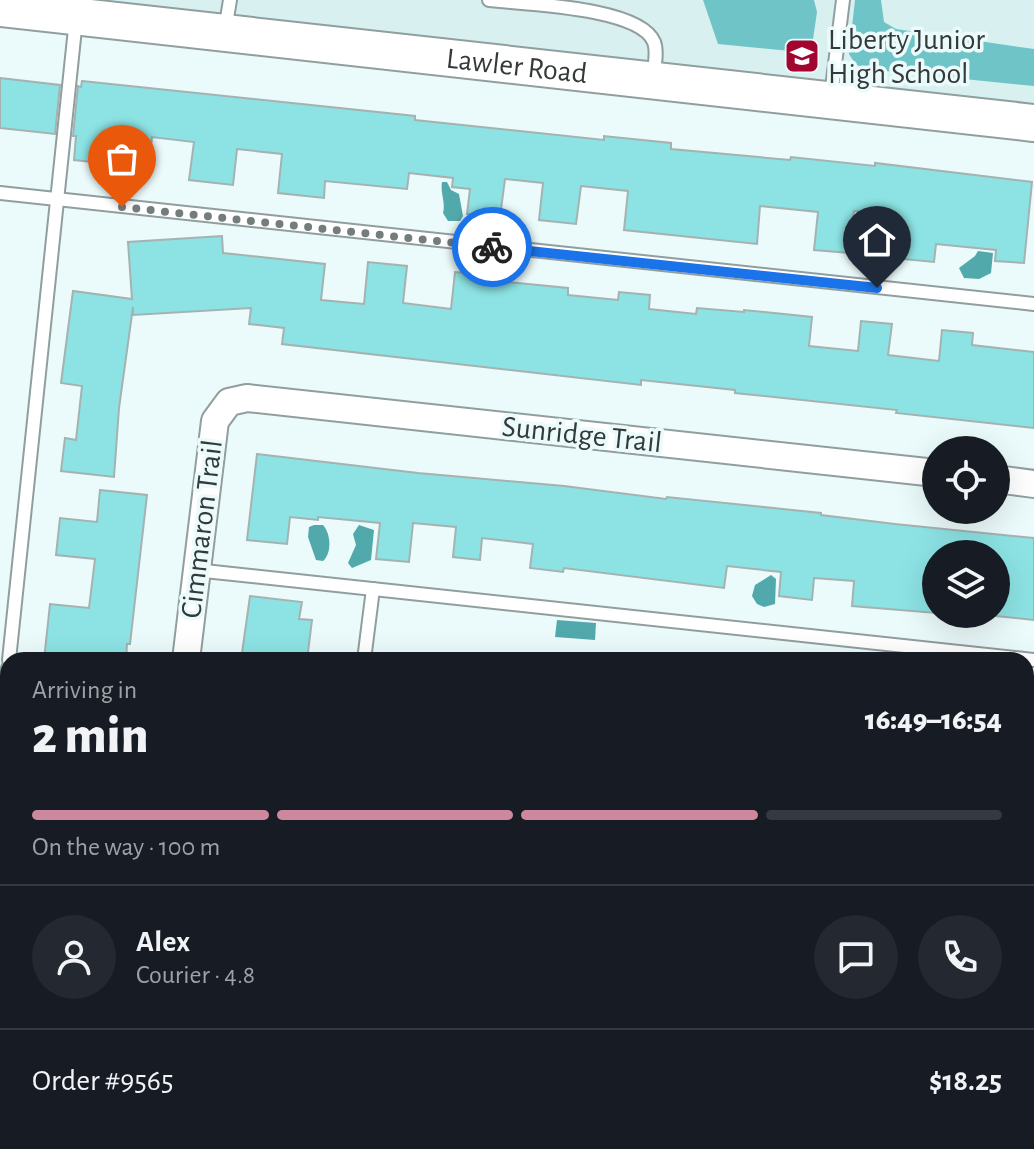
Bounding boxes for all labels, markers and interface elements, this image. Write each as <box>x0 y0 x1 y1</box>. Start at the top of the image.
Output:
place label: Liberty Junior High School <box>828 25 985 89</box>
school or university icon: Liberty Junior High School <box>783 37 821 75</box>
street label: Lawler Road <box>445 44 589 89</box>
pin <box>88 125 156 207</box>
icon: bag <box>100 137 144 181</box>
pin <box>843 206 911 288</box>
courier <box>452 207 532 287</box>
icon: home <box>855 218 899 262</box>
icon: bike <box>470 225 514 269</box>
street label: Sunridge Trail <box>500 412 663 458</box>
map controls <box>922 436 1010 628</box>
button: locate <box>922 436 1010 524</box>
street label: Cimmaron Trail <box>176 438 228 620</box>
button: layers <box>922 540 1010 628</box>
text: Arriving in <box>32 677 137 703</box>
text: 16:49–16:54 <box>865 705 1002 735</box>
text: 2 min <box>32 710 148 762</box>
text: On the way · 100 m <box>32 834 220 860</box>
button: person <box>32 915 116 999</box>
button: chat <box>814 915 898 999</box>
button: phone <box>918 915 1002 999</box>
text: Alex <box>136 927 190 957</box>
text: Courier · 4.8 <box>136 962 255 988</box>
text: Order #9565 <box>32 1066 173 1096</box>
text: $18.25 <box>929 1066 1002 1096</box>

